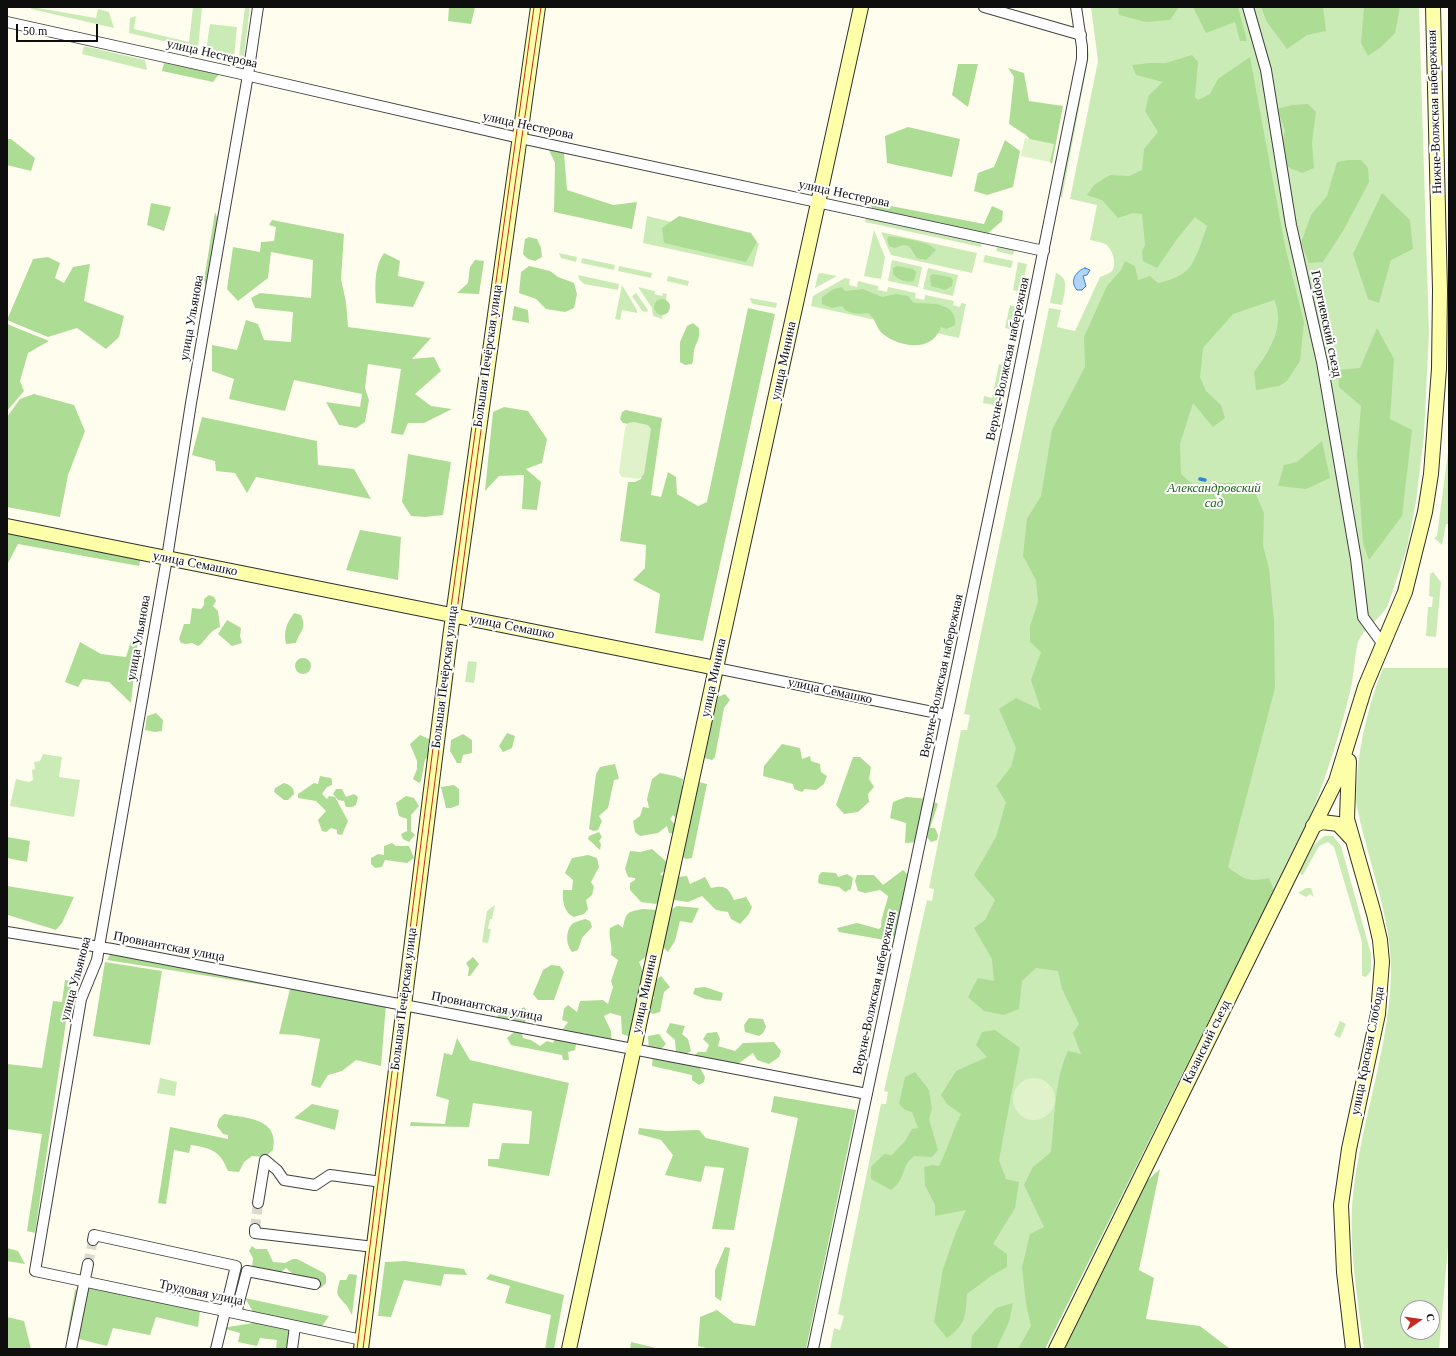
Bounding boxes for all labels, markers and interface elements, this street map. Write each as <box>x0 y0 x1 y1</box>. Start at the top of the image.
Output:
scale bar <box>18 16 100 42</box>
text: 50 m <box>23 24 47 38</box>
street label: Нижне-Волжская набережная <box>1424 30 1446 194</box>
street label: улица Нестерова <box>165 36 259 72</box>
street label: улица Нестерова <box>481 109 575 143</box>
street label: улица Нестерова <box>797 177 891 211</box>
street label: Георгиевский съезд <box>1307 269 1345 379</box>
street label: улица Ульянова <box>177 274 207 362</box>
street label: Верхне-Волжская набережная <box>983 276 1033 442</box>
street label: Большая Печёрская улица <box>470 284 506 428</box>
street label: улица Минина <box>768 320 800 402</box>
park label: Александровский сад <box>1167 481 1261 512</box>
street label: улица Семашко <box>151 548 239 580</box>
street label: Верхне-Волжская набережная <box>917 593 967 759</box>
street label: улица Ульянова <box>124 594 154 682</box>
street label: Большая Печёрская улица <box>428 605 462 749</box>
street label: улица Семашко <box>468 611 556 643</box>
street label: улица Минина <box>698 637 730 719</box>
street label: улица Семашко <box>786 674 874 708</box>
street label: Верхне-Волжская набережная <box>850 910 900 1076</box>
street label: Большая Печёрская улица <box>387 927 421 1071</box>
street label: Провиантская улица <box>112 929 226 965</box>
street label: улица Ульянова <box>57 935 95 1023</box>
street label: улица Минина <box>629 953 661 1035</box>
street label: улица Красная Слобода <box>1348 985 1388 1117</box>
street label: Провиантская улица <box>430 989 544 1025</box>
street label: Казанский съезд <box>1180 998 1234 1086</box>
street label: Трудовая улица <box>157 1276 245 1310</box>
north arrow <box>1400 1300 1440 1340</box>
text: С <box>1424 1312 1437 1323</box>

